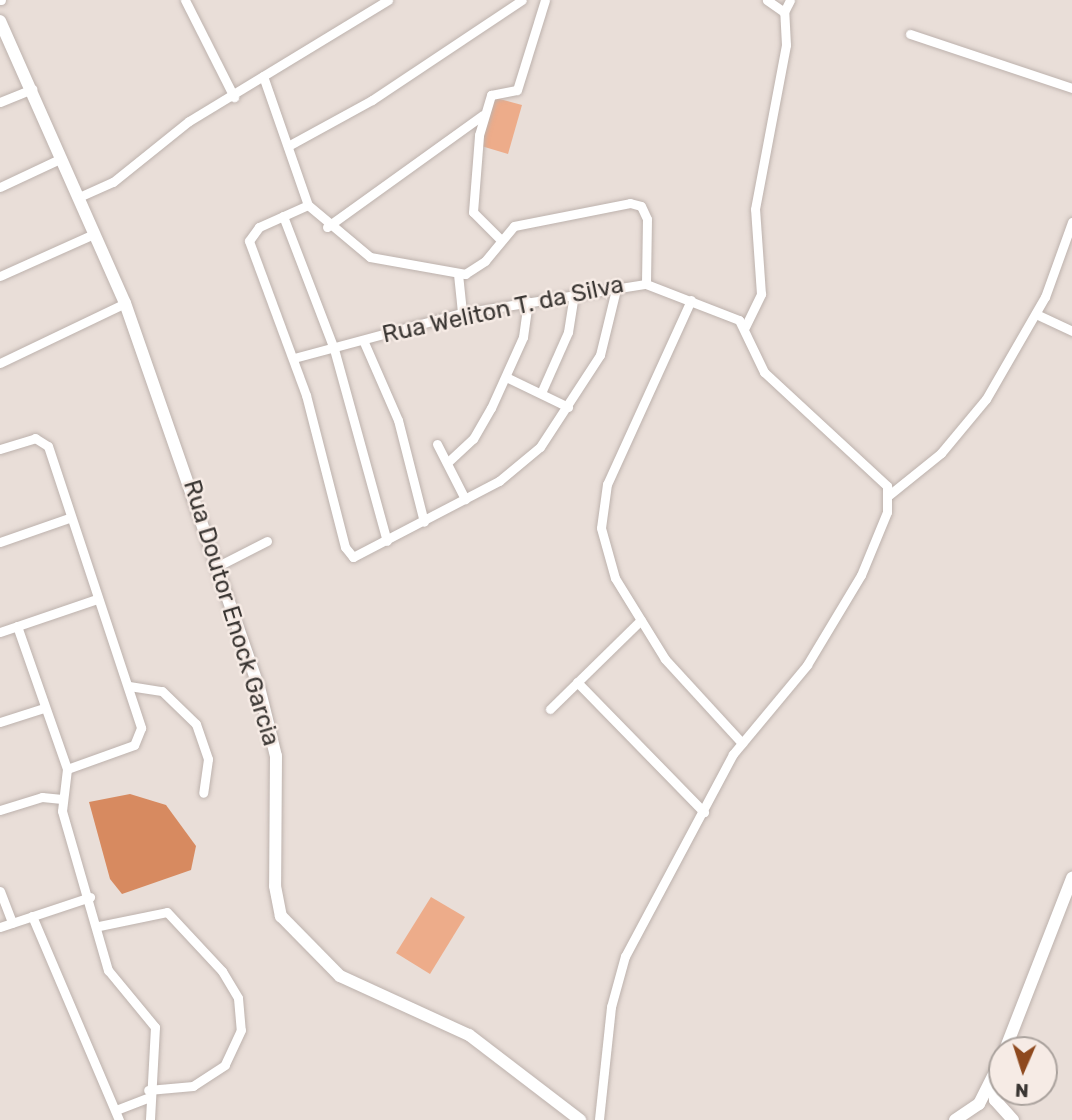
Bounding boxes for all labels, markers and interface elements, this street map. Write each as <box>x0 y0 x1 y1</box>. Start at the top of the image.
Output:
street label: Rua Weliton T. da Silva <box>379 270 627 350</box>
street label: Rua Doutor Enock Garcia <box>177 476 285 750</box>
north arrow <box>988 1036 1058 1106</box>
text: N <box>1015 1079 1029 1102</box>

